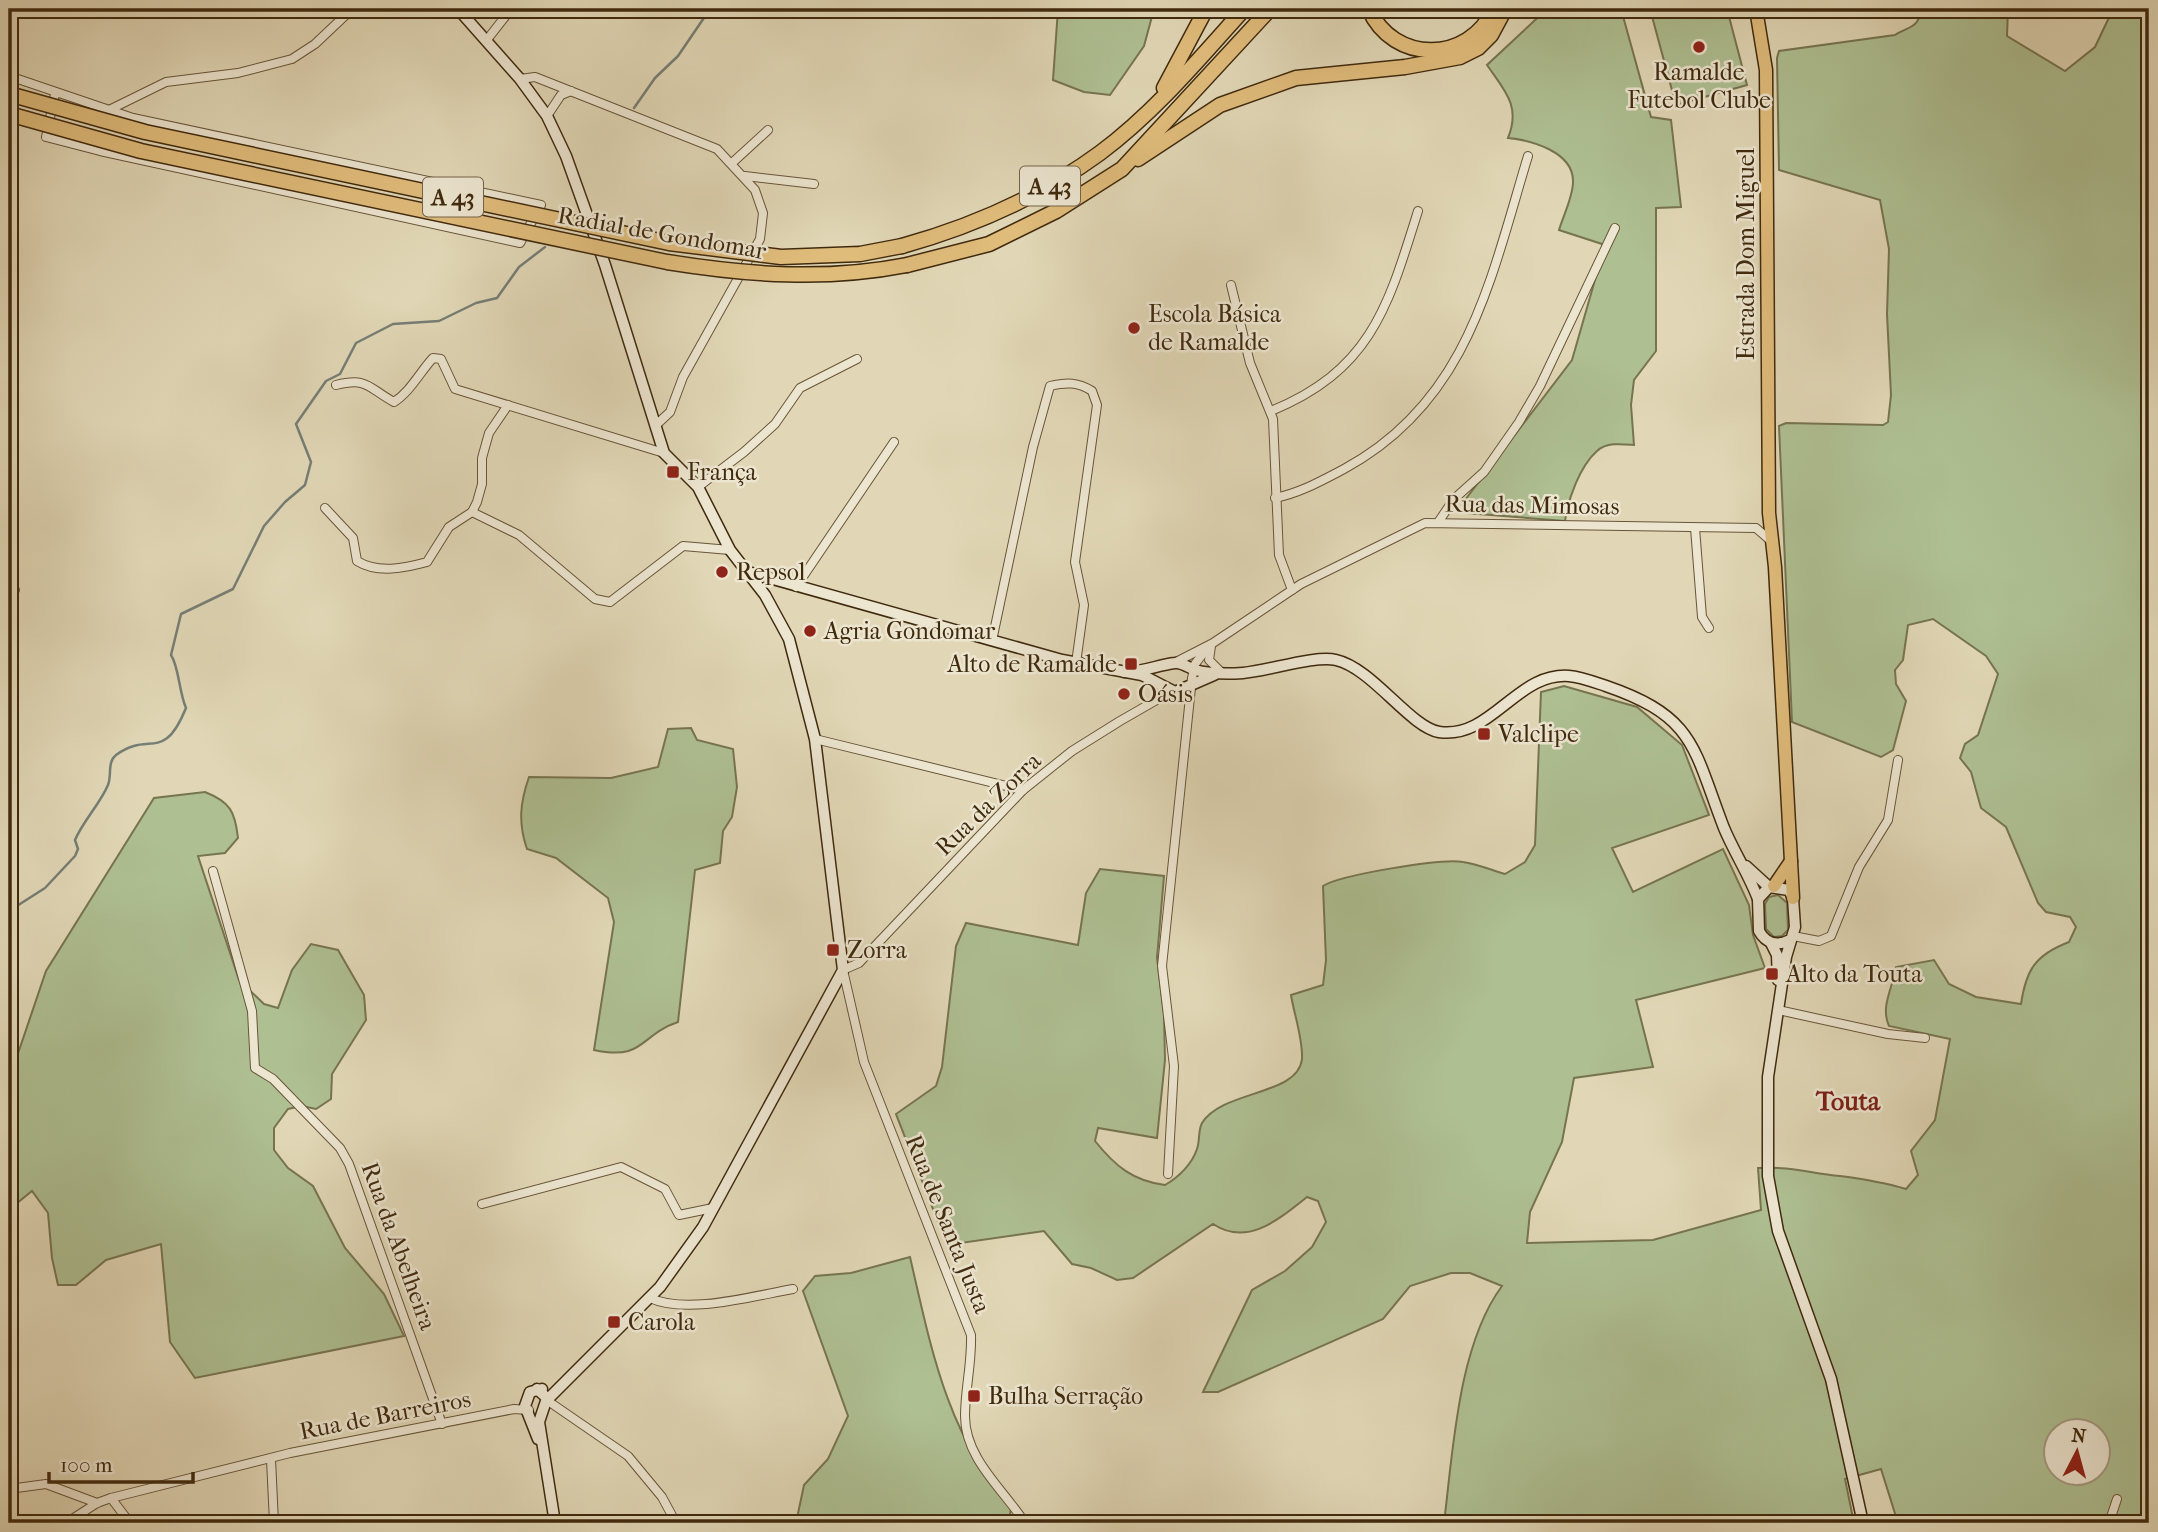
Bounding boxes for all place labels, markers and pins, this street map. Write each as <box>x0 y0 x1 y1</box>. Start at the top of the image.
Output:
marker: Ramalde Futebol Clube <box>1691 39 1707 55</box>
place label: Ramalde Futebol Clube <box>1627 58 1771 114</box>
place label: Escola Básica de Ramalde <box>1148 300 1282 356</box>
marker: Escola Básica de Ramalde <box>1126 320 1142 336</box>
place label: França <box>687 458 758 487</box>
marker: França <box>665 464 681 480</box>
place label: Repsol <box>736 558 806 586</box>
marker: Repsol <box>714 564 730 580</box>
place label: Agria Gondomar <box>823 617 996 645</box>
marker: Agria Gondomar <box>802 623 818 639</box>
place label: Alto de Ramalde <box>947 650 1117 678</box>
marker: Alto de Ramalde <box>1123 656 1139 672</box>
place label: Oásis <box>1138 680 1193 708</box>
marker: Oásis <box>1116 686 1132 702</box>
place label: Valclipe <box>1497 720 1579 748</box>
marker: Valclipe <box>1476 726 1492 742</box>
place label: Zorra <box>847 936 908 964</box>
marker: Zorra <box>825 942 841 958</box>
place label: Alto da Touta <box>1785 960 1923 988</box>
marker: Alto da Touta <box>1764 966 1780 982</box>
place label: Carola <box>628 1308 696 1336</box>
marker: Carola <box>606 1314 622 1330</box>
place label: Bulha Serração <box>988 1382 1143 1411</box>
marker: Bulha Serração <box>966 1388 982 1404</box>

